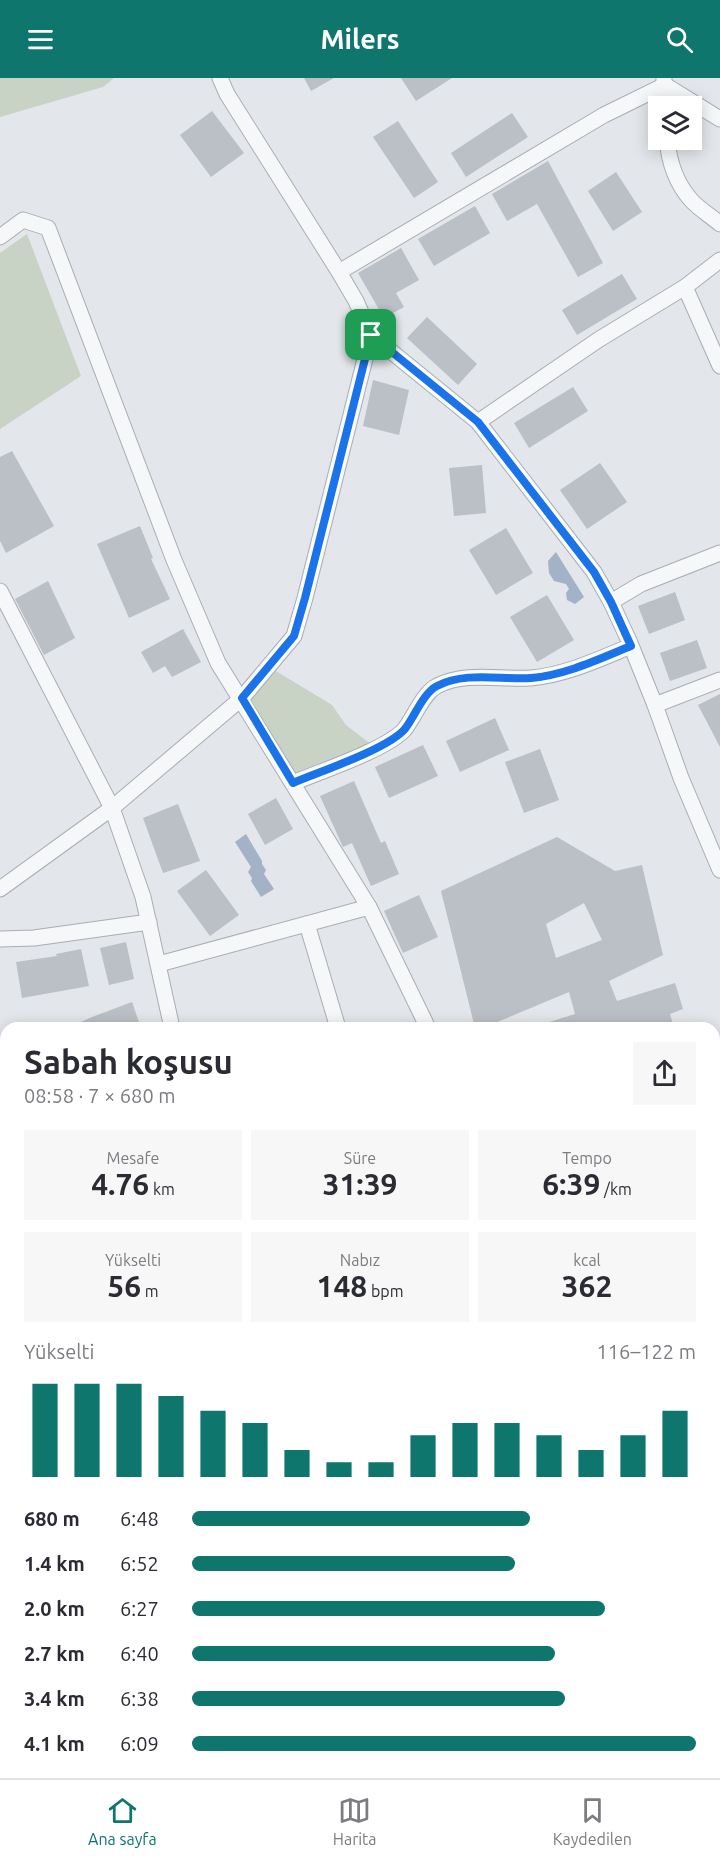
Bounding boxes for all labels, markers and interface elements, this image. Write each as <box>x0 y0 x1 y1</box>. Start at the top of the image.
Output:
icon: menu <box>24 23 57 56</box>
icon: search <box>663 23 696 56</box>
text: Milers <box>320 24 400 54</box>
map controls <box>648 96 702 150</box>
button: layers <box>648 96 702 150</box>
pin <box>345 309 396 360</box>
icon: arrive <box>354 318 387 351</box>
button: share <box>633 1042 696 1105</box>
text: Sabah koşusu <box>24 1043 233 1080</box>
text: 08:58 · 7 × 680 m <box>24 1084 176 1107</box>
text: Mesafe <box>107 1149 159 1167</box>
text: Süre <box>344 1149 376 1167</box>
text: Tempo <box>562 1149 612 1167</box>
text: 4.76 <box>91 1167 149 1201</box>
text: 31:39 <box>322 1167 398 1201</box>
text: 6:39 <box>542 1167 600 1201</box>
text: km <box>149 1180 175 1198</box>
text: /km <box>600 1180 632 1198</box>
text: Yükselti <box>105 1251 161 1269</box>
text: Nabız <box>340 1251 380 1269</box>
text: kcal <box>573 1251 601 1269</box>
text: 56 <box>107 1269 141 1303</box>
text: 148 <box>317 1269 367 1303</box>
text: 362 <box>562 1269 612 1303</box>
text: m <box>141 1282 159 1300</box>
text: bpm <box>367 1282 403 1300</box>
text: Yükselti <box>24 1340 94 1363</box>
text: 116–122 m <box>597 1340 696 1363</box>
text: 680 m <box>24 1507 80 1530</box>
text: 6:48 <box>120 1507 159 1530</box>
text: 1.4 km <box>24 1552 85 1575</box>
text: 6:52 <box>120 1552 159 1575</box>
text: 2.0 km <box>24 1597 85 1620</box>
text: 6:27 <box>120 1597 159 1620</box>
text: 2.7 km <box>24 1642 85 1665</box>
text: 6:40 <box>120 1642 159 1665</box>
text: 3.4 km <box>24 1687 85 1710</box>
text: 6:38 <box>120 1687 159 1710</box>
text: 4.1 km <box>24 1732 85 1755</box>
text: 6:09 <box>120 1732 159 1755</box>
tab: Ana sayfa <box>88 1794 157 1848</box>
tab: Harita <box>333 1794 377 1848</box>
tab: Kaydedilen <box>553 1794 632 1848</box>

